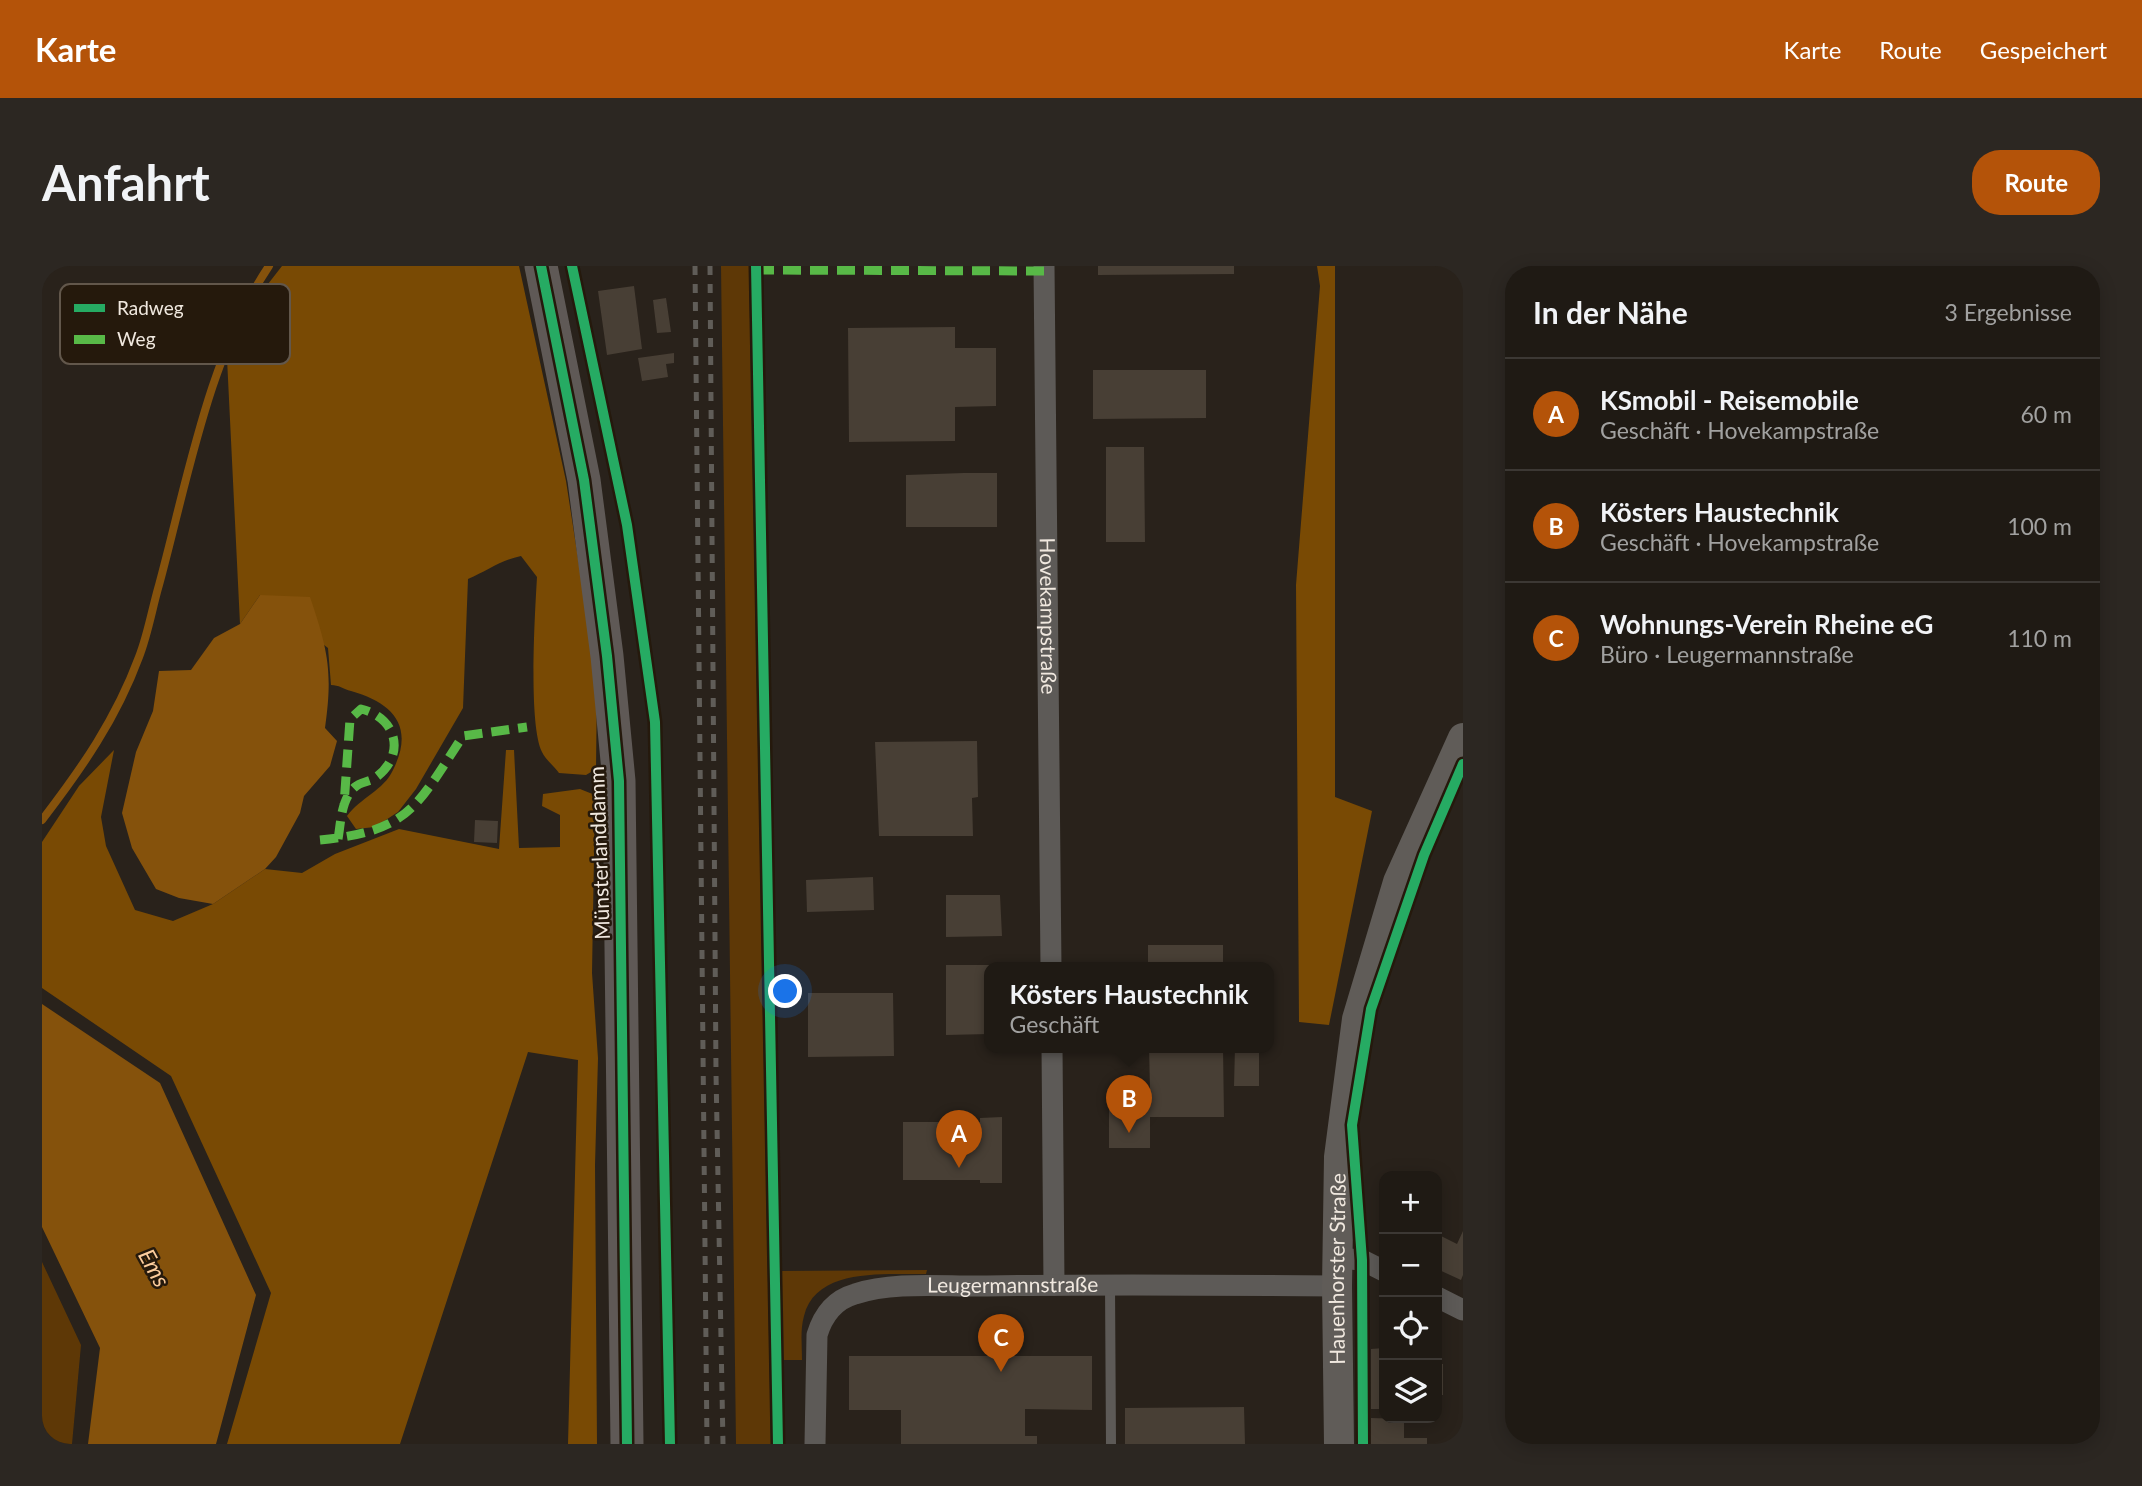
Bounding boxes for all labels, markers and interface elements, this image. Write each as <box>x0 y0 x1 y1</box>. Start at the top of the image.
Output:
text: Karte <box>35 29 116 69</box>
text: Karte <box>1784 35 1841 64</box>
text: Route <box>1879 35 1942 64</box>
text: Gespeichert <box>1980 35 2107 64</box>
button: Route <box>1972 150 2100 215</box>
text: Anfahrt <box>42 153 210 211</box>
legend <box>60 284 290 364</box>
text: In der Nähe <box>1533 294 1688 330</box>
text: Radweg <box>117 296 184 319</box>
text: 3 Ergebnisse <box>1944 298 2072 326</box>
text: Weg <box>117 327 156 350</box>
text: KSmobil - Reisemobile <box>1600 384 1859 416</box>
text: A <box>1548 400 1564 428</box>
text: 60 m <box>2021 400 2072 428</box>
text: Geschäft · Hovekampstraße <box>1600 416 1879 444</box>
text: Kösters Haustechnik <box>1600 496 1839 528</box>
text: B <box>1548 512 1564 540</box>
text: 100 m <box>2007 512 2072 540</box>
text: Geschäft · Hovekampstraße <box>1600 528 1879 556</box>
street label: Hovekampstraße <box>1036 537 1062 695</box>
text: Wohnungs-Verein Rheine eG <box>1600 608 1933 640</box>
text: C <box>1548 624 1564 652</box>
text: 110 m <box>2007 624 2072 652</box>
text: Büro · Leugermannstraße <box>1600 640 1854 668</box>
street label: Münsterlanddamm <box>583 766 614 940</box>
popup <box>984 962 1274 1053</box>
your location <box>768 974 802 1008</box>
text: Kösters Haustechnik <box>1010 978 1248 1010</box>
text: Geschäft <box>1010 1010 1099 1038</box>
pin: B <box>1106 1075 1152 1133</box>
pin: A <box>936 1110 982 1168</box>
map controls <box>1379 1171 1442 1423</box>
button: + <box>1379 1171 1442 1234</box>
street label: Hauenhorster Straße <box>1323 1173 1350 1365</box>
button: − <box>1379 1234 1442 1297</box>
water label: Ems <box>133 1244 177 1292</box>
street label: Leugermannstraße <box>927 1271 1098 1297</box>
button: locate <box>1379 1297 1442 1360</box>
pin: C <box>978 1314 1024 1372</box>
button: layers <box>1379 1360 1442 1423</box>

